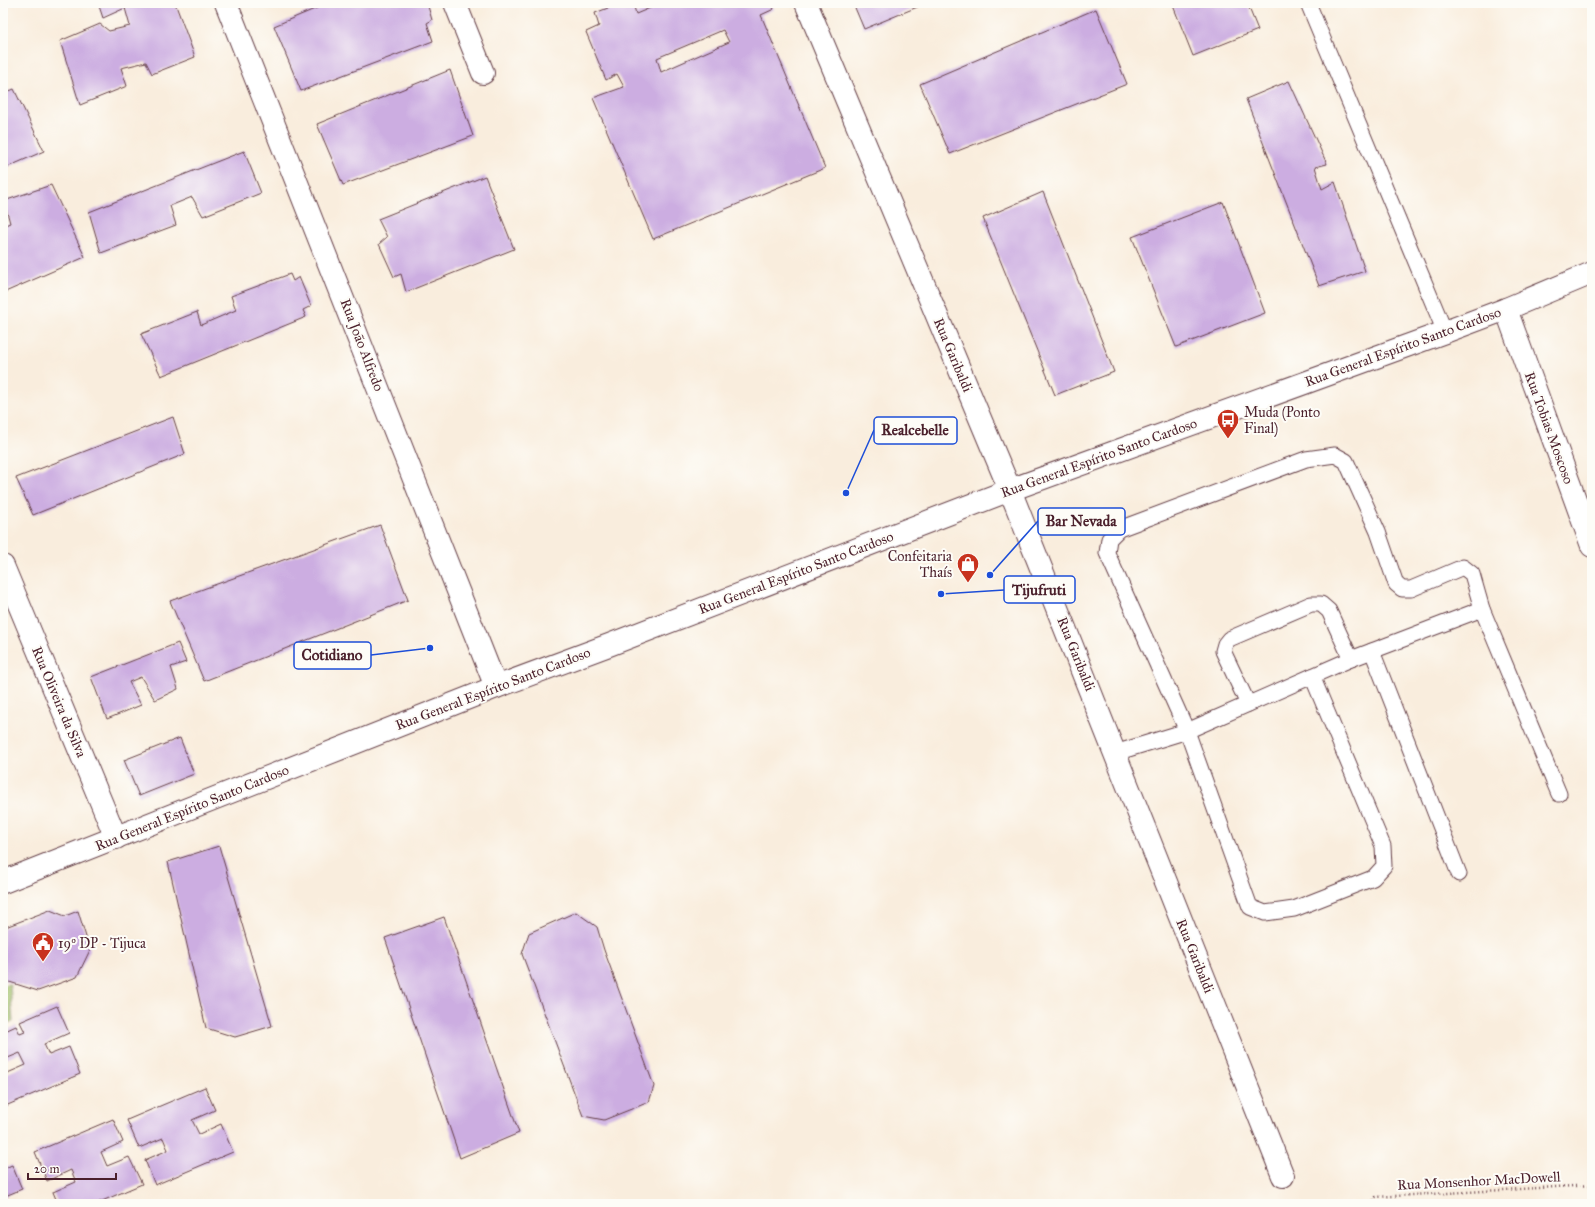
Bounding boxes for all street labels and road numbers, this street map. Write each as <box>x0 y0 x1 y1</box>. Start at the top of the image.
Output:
street label: Rua João Alfredo <box>336 296 387 394</box>
street label: Rua General Espírito Santo Cardoso <box>1303 304 1503 390</box>
street label: Rua Garibaldi <box>930 315 976 395</box>
street label: Rua Tobias Moscoso <box>1521 370 1577 486</box>
street label: Rua General Espírito Santo Cardoso <box>999 415 1199 501</box>
street label: Rua General Espírito Santo Cardoso <box>696 528 896 618</box>
street label: Rua Garibaldi <box>1053 614 1099 694</box>
street label: Rua Oliveira da Silva <box>28 644 90 760</box>
street label: Rua General Espírito Santo Cardoso <box>393 644 593 734</box>
street label: Rua General Espírito Santo Cardoso <box>93 761 291 855</box>
street label: Rua Garibaldi <box>1172 916 1218 996</box>
street label: Rua Monsenhor MacDowell <box>1397 1168 1561 1194</box>

